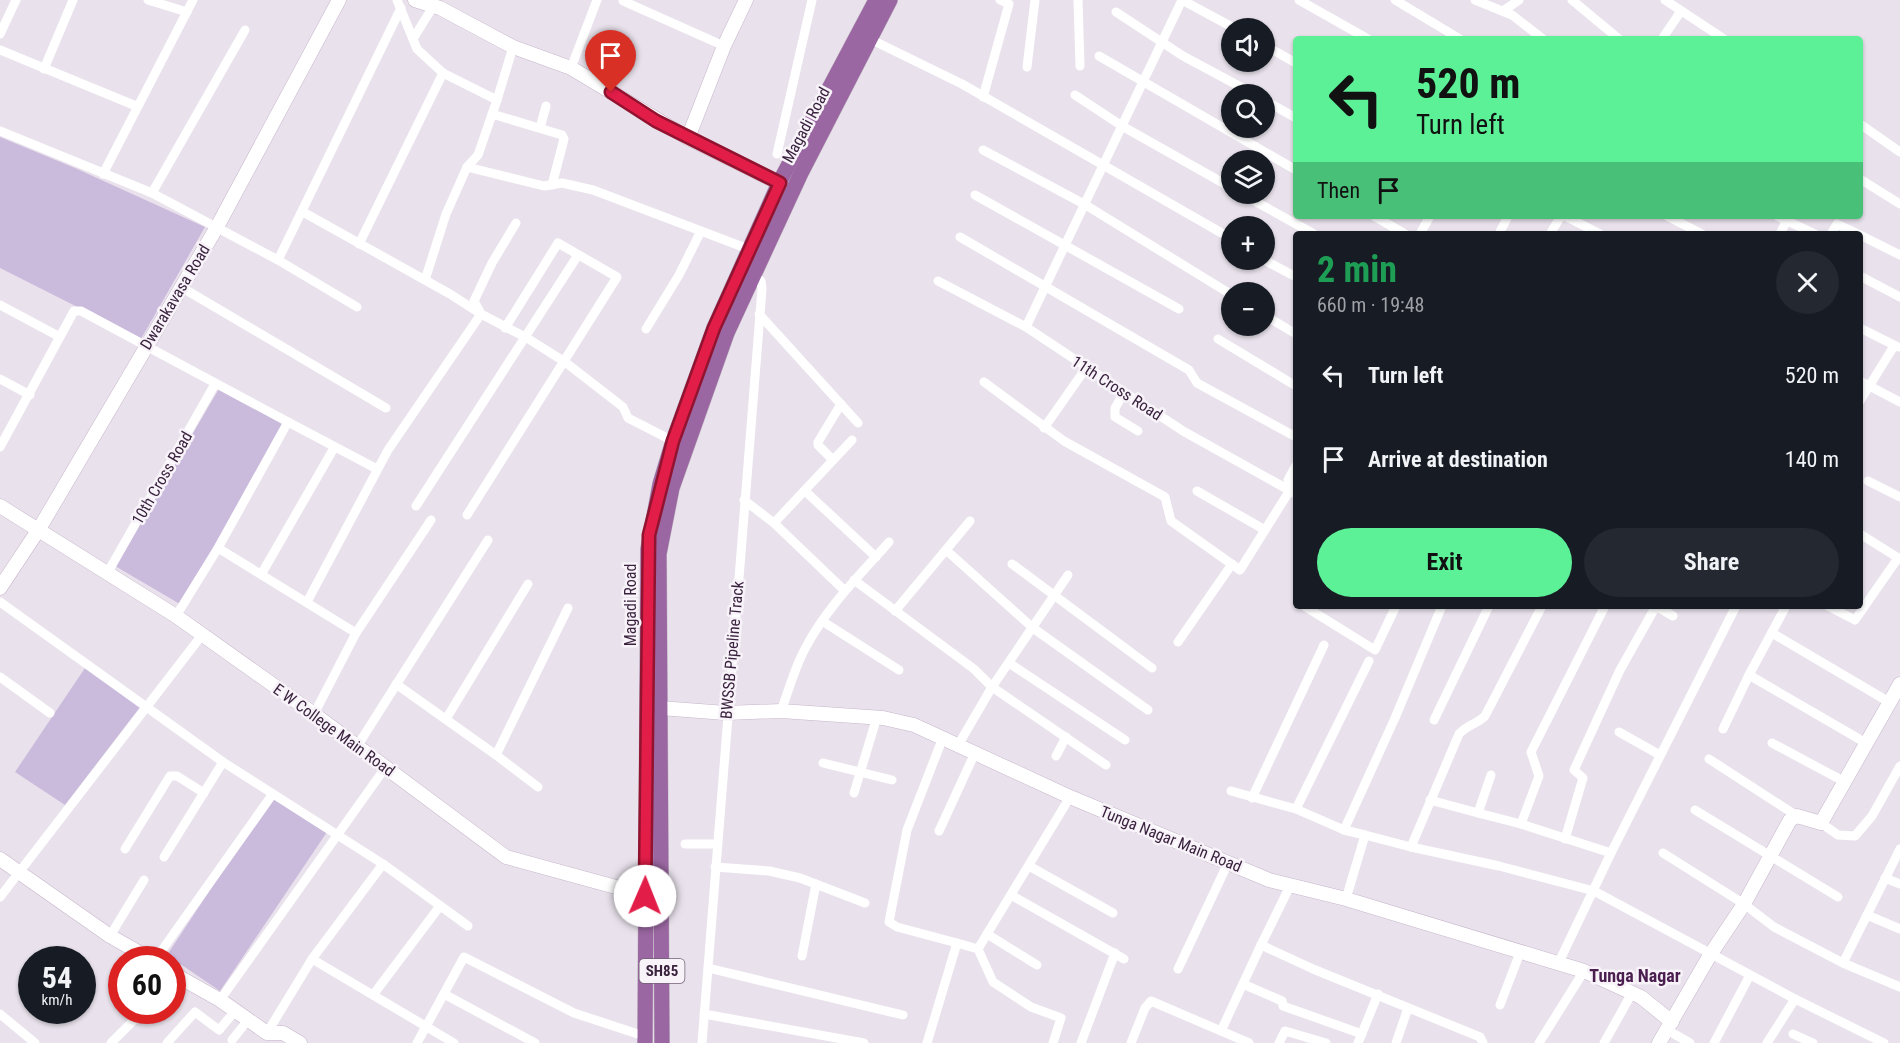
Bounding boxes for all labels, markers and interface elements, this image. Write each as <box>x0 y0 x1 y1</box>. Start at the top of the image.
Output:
map controls <box>1221 18 1275 336</box>
button: sound <box>1221 18 1275 72</box>
pin <box>585 30 636 92</box>
icon: arrive <box>594 39 627 72</box>
text: 520 m <box>1416 59 1521 108</box>
icon: left <box>1317 60 1395 138</box>
street label: Magadi Road <box>778 84 834 166</box>
button: search <box>1221 84 1275 138</box>
text: Turn left <box>1416 109 1505 141</box>
button: layers <box>1221 150 1275 204</box>
icon: arrive <box>1372 174 1405 207</box>
text: Then <box>1317 178 1360 203</box>
button: + <box>1221 216 1275 270</box>
street label: Dwarakavasa Road <box>136 241 214 353</box>
text: 2 min <box>1317 249 1397 291</box>
button: close <box>1776 251 1839 314</box>
button: − <box>1221 282 1275 336</box>
text: 660 m · 19:48 <box>1317 293 1424 317</box>
street label: 11th Cross Road <box>1068 352 1166 424</box>
icon: left <box>1317 359 1350 392</box>
text: Turn left <box>1368 363 1443 388</box>
text: 520 m <box>1785 363 1839 388</box>
street label: 10th Cross Road <box>128 428 196 528</box>
icon: arrive <box>1317 443 1350 476</box>
text: Arrive at destination <box>1368 447 1548 472</box>
text: 140 m <box>1785 447 1839 472</box>
button: Exit <box>1317 528 1572 597</box>
button: Share <box>1584 528 1839 597</box>
street label: Magadi Road <box>621 564 640 646</box>
street label: BWSSB Pipeline Track <box>717 579 748 720</box>
street label: E W College Main Road <box>270 680 398 780</box>
street label: Tunga Nagar Main Road <box>1097 802 1245 876</box>
position arrow <box>613 864 677 928</box>
speed limit sign: 60 <box>108 946 186 1024</box>
road number: SH85 <box>640 959 684 983</box>
text: 54 <box>42 960 72 995</box>
district label: Tunga Nagar <box>1589 965 1681 986</box>
text: km/h <box>42 991 72 1009</box>

